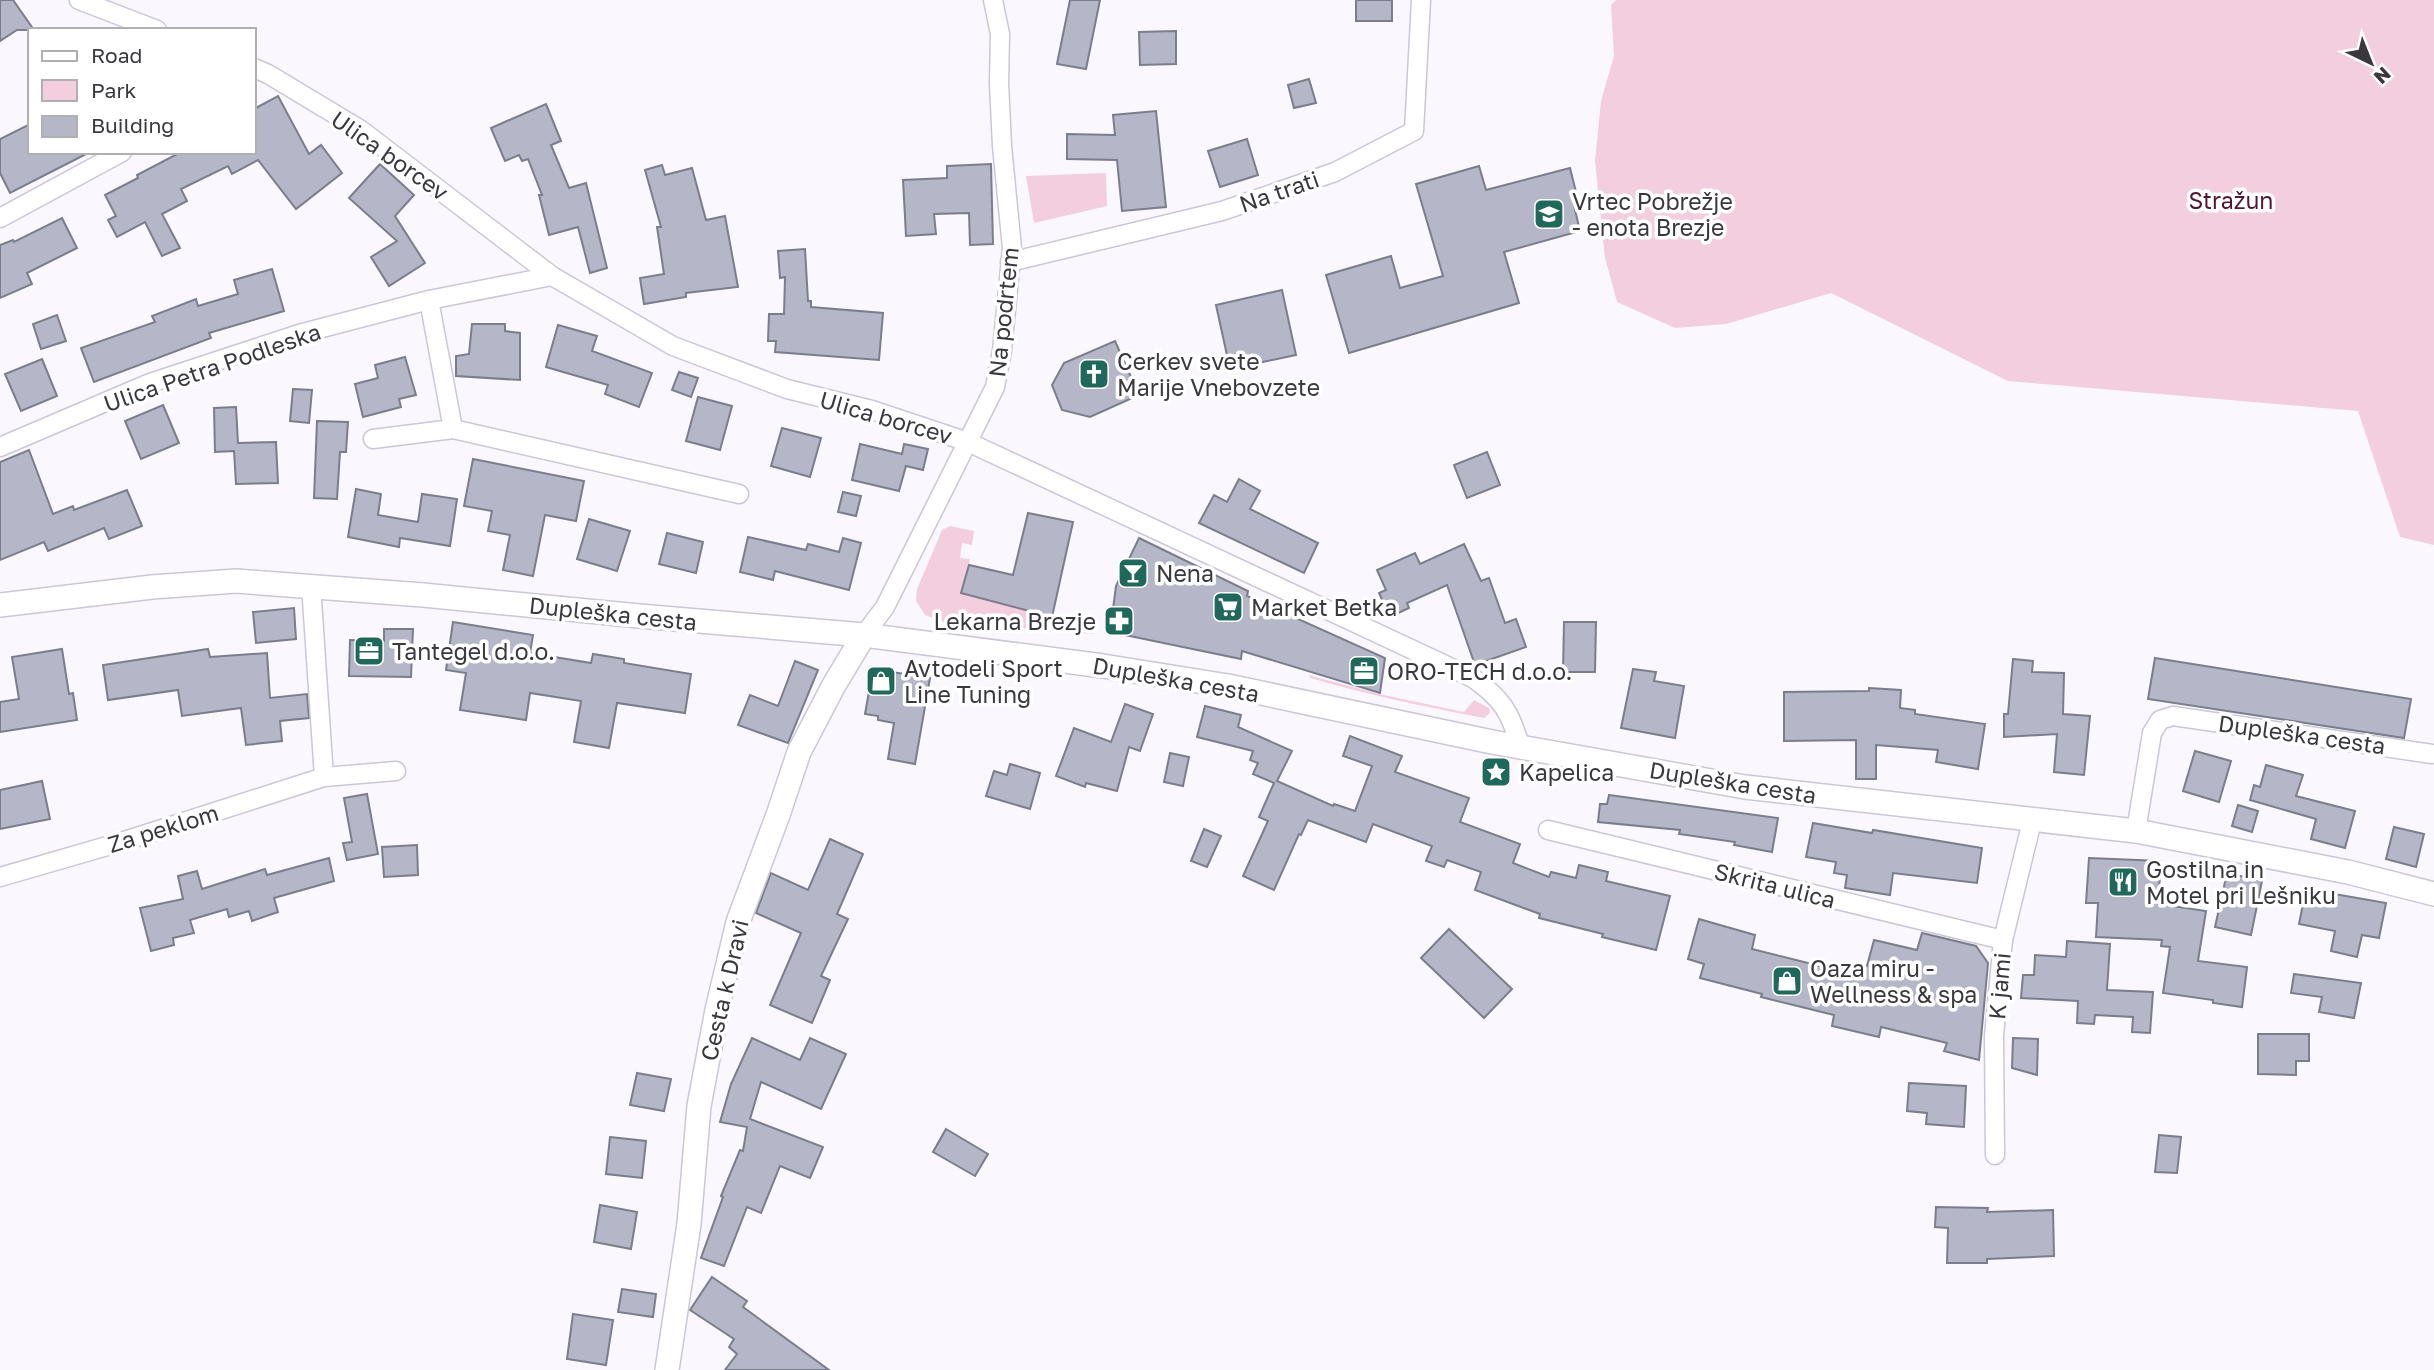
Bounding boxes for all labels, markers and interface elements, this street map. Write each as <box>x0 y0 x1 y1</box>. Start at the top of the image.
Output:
legend <box>28 28 256 154</box>
north arrow <box>2336 28 2406 98</box>
text: Road <box>91 42 142 68</box>
text: N <box>2370 62 2396 89</box>
text: Park <box>91 77 137 103</box>
street label: Ulica borcev <box>326 104 454 206</box>
text: Building <box>91 112 174 138</box>
street label: Na trati <box>1236 164 1322 218</box>
park label: Stražun <box>2189 186 2274 214</box>
place label: Vrtec Pobrežje - enota Brezje <box>1572 187 1733 241</box>
school or university icon: Vrtec Pobrežje - enota Brezje <box>1532 197 1566 231</box>
street label: Na podrtem <box>982 246 1024 378</box>
street label: Ulica Petra Podleska <box>100 317 324 417</box>
place label: Cerkev svete Marije Vnebovzete <box>1117 347 1320 401</box>
church icon: Cerkev svete Marije Vnebovzete <box>1077 357 1111 391</box>
street label: Ulica borcev <box>816 385 956 449</box>
bar icon: Nena <box>1116 556 1150 590</box>
place label: Nena <box>1156 559 1214 587</box>
street label: Dupleška cesta <box>528 590 698 636</box>
supermarket icon: Market Betka <box>1211 590 1245 624</box>
place label: Market Betka <box>1251 593 1397 621</box>
pharmacy icon: Lekarna Brezje <box>1102 604 1136 638</box>
place label: Lekarna Brezje <box>933 607 1096 635</box>
office icon: Tantegel d.o.o. <box>352 634 386 668</box>
place label: Tantegel d.o.o. <box>392 637 555 665</box>
street label: Dupleška cesta <box>1091 651 1261 707</box>
place label: Avtodeli Sport Line Tuning <box>904 654 1063 708</box>
office icon: ORO-TECH d.o.o. <box>1347 654 1381 688</box>
place label: ORO-TECH d.o.o. <box>1387 657 1572 685</box>
shop icon: Avtodeli Sport Line Tuning <box>864 664 898 698</box>
street label: Dupleška cesta <box>2217 708 2387 760</box>
place icon: Kapelica <box>1479 755 1513 789</box>
street label: Dupleška cesta <box>1648 755 1818 809</box>
place label: Kapelica <box>1519 758 1614 786</box>
street label: Za peklom <box>104 798 222 858</box>
place label: Gostilna in Motel pri Lešniku <box>2146 855 2336 909</box>
street label: Skrita ulica <box>1712 856 1838 914</box>
restaurant icon: Gostilna in Motel pri Lešniku <box>2106 865 2140 899</box>
street label: Cesta k Dravi <box>694 917 754 1063</box>
street label: K jami <box>1982 951 2016 1021</box>
place label: Oaza miru - Wellness & spa <box>1810 954 1977 1008</box>
shop icon: Oaza miru - Wellness & spa <box>1770 964 1804 998</box>

